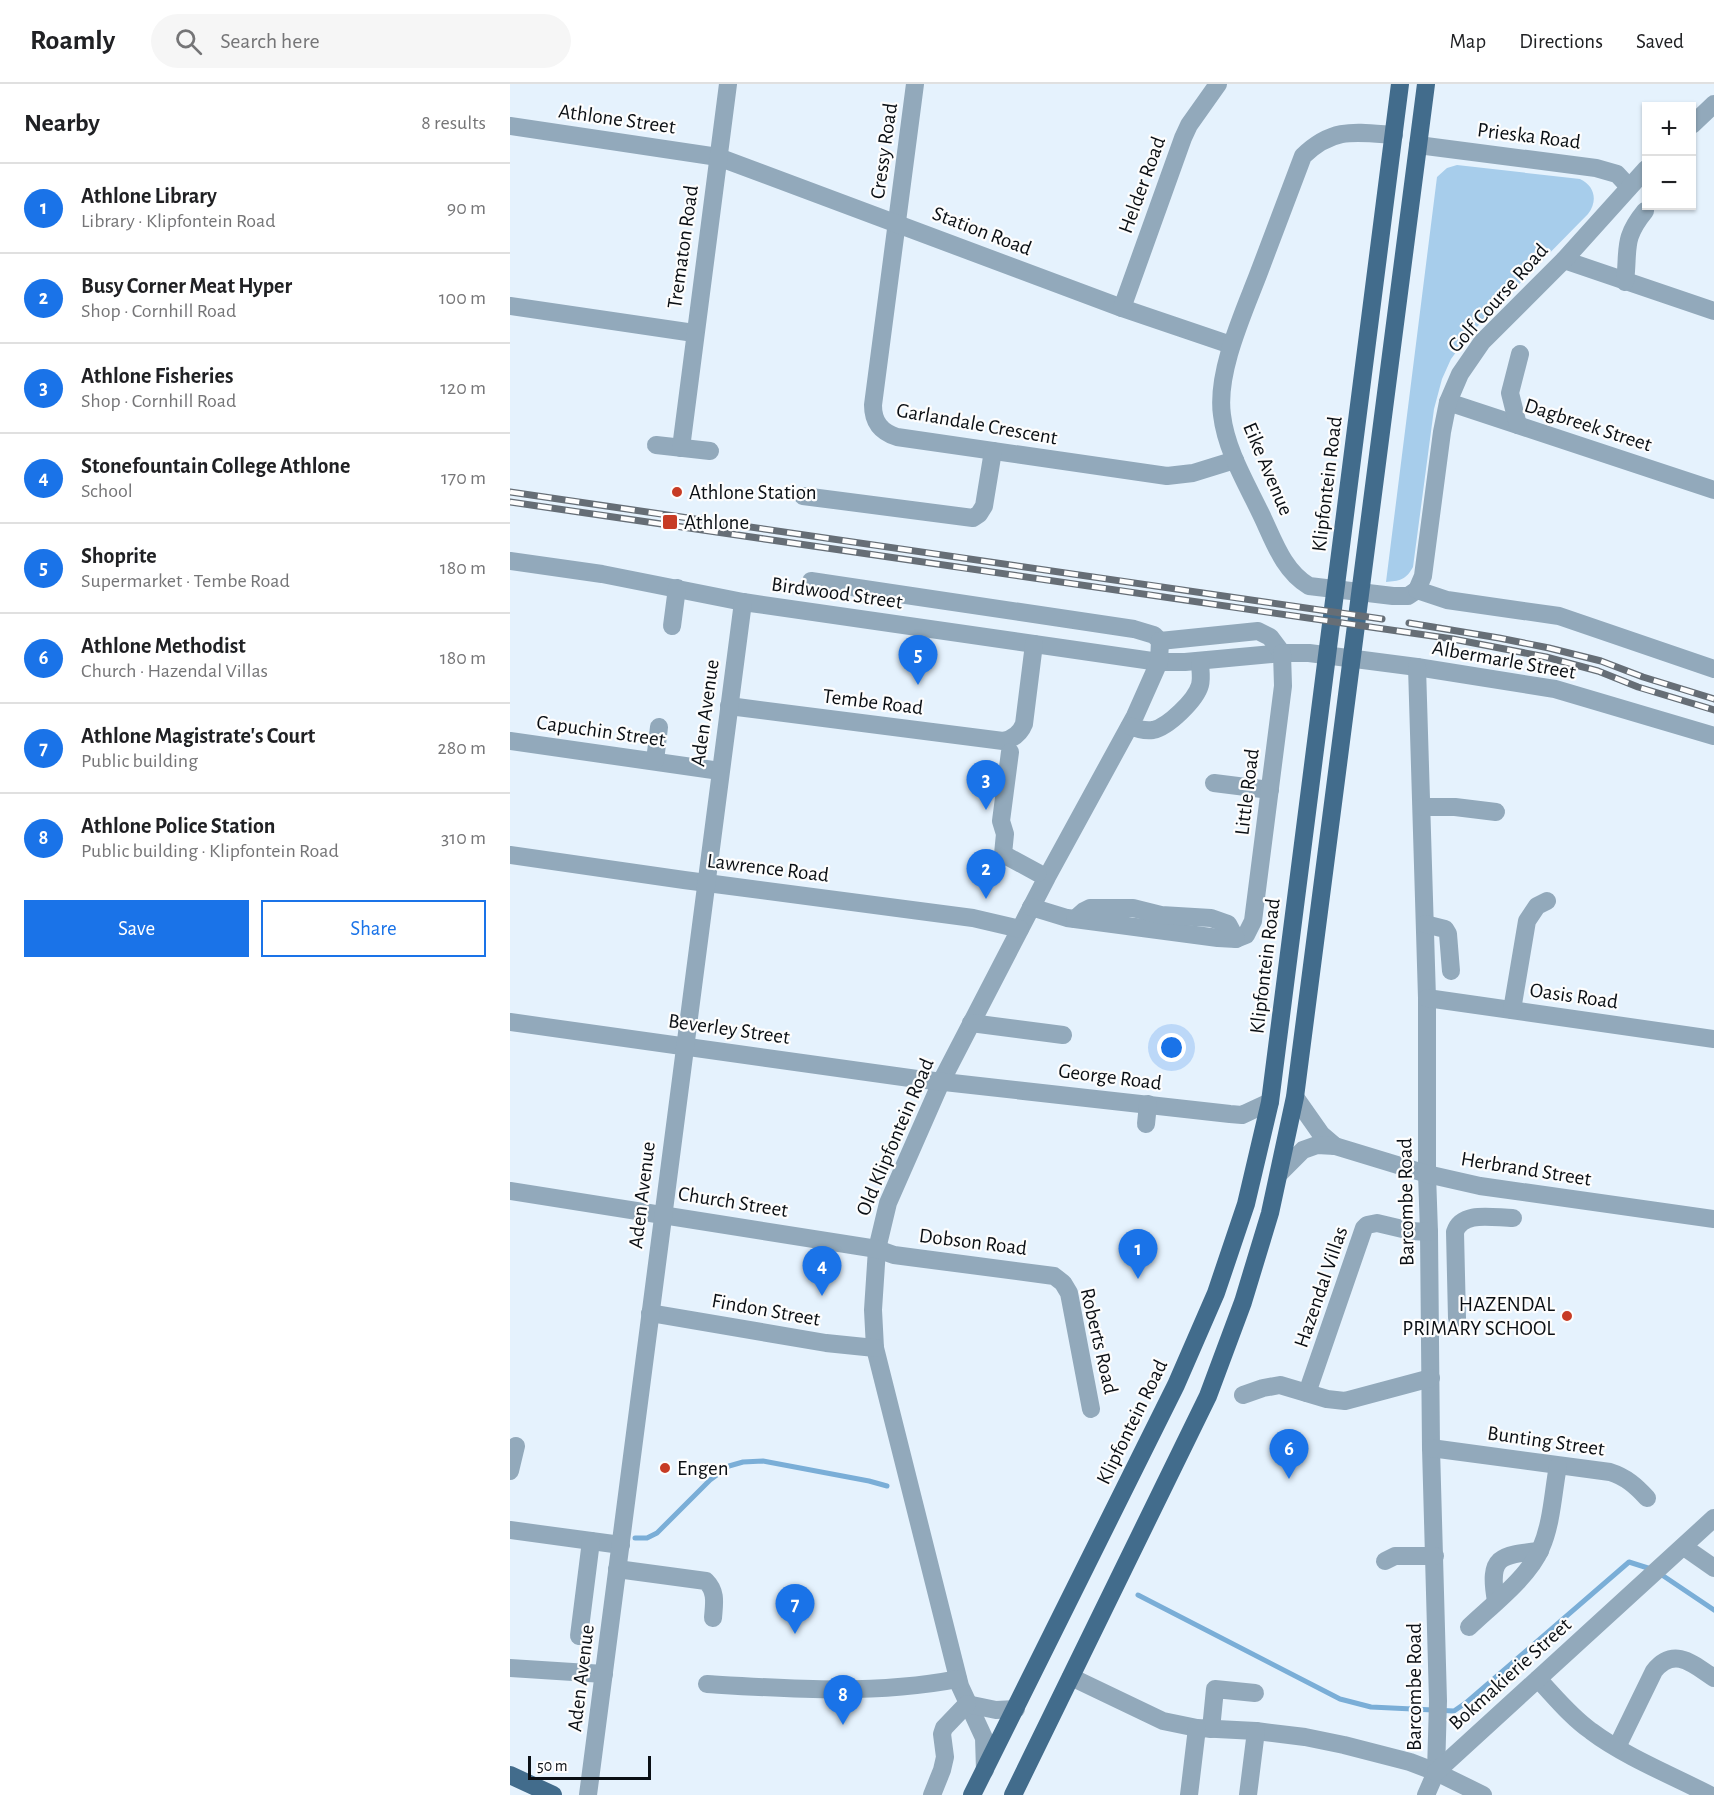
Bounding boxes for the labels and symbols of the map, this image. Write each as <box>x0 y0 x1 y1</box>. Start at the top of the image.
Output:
street label: Athlone Street <box>557 100 677 138</box>
street label: Cressy Road <box>867 102 901 200</box>
street label: Prieska Road <box>1476 119 1582 153</box>
street label: Helder Road <box>1115 134 1169 236</box>
street label: Trematon Road <box>664 184 702 310</box>
street label: Station Road <box>930 203 1035 260</box>
street label: Golf Course Road <box>1444 240 1552 356</box>
street label: Dagbreek Street <box>1522 395 1655 456</box>
street label: Garlandale Crescent <box>895 399 1059 449</box>
street label: Klipfontein Road <box>1308 415 1346 553</box>
street label: Eike Avenue <box>1239 419 1297 519</box>
place label: Athlone Station <box>689 482 817 503</box>
marker: Athlone Station <box>670 485 684 499</box>
place label: Athlone <box>684 512 749 533</box>
marker: Athlone <box>661 513 679 531</box>
street label: Birdwood Street <box>770 573 904 613</box>
pin: 5 <box>898 636 938 685</box>
street label: Albermarle Street <box>1431 637 1578 683</box>
street label: Aden Avenue <box>687 658 723 768</box>
street label: Tembe Road <box>822 685 925 719</box>
street label: Capuchin Street <box>535 712 667 750</box>
street label: Little Road <box>1231 747 1263 837</box>
pin: 3 <box>966 760 1006 810</box>
street label: Lawrence Road <box>706 850 830 886</box>
pin: 2 <box>966 850 1006 899</box>
street label: Klipfontein Road <box>1246 897 1284 1035</box>
street label: Oasis Road <box>1529 979 1620 1013</box>
street label: Beverley Street <box>667 1010 791 1048</box>
your location <box>1157 1033 1186 1062</box>
street label: Old Klipfontein Road <box>852 1055 938 1219</box>
street label: George Road <box>1057 1060 1163 1094</box>
street label: Barcombe Road <box>1394 1138 1418 1266</box>
street label: Aden Avenue <box>625 1140 659 1250</box>
street label: Herbrand Street <box>1459 1148 1593 1190</box>
street label: Church Street <box>677 1183 790 1221</box>
street label: Hazendal Villas <box>1290 1224 1352 1350</box>
street label: Dobson Road <box>918 1225 1028 1259</box>
pin: 1 <box>1118 1230 1158 1279</box>
pin: 4 <box>802 1246 842 1296</box>
street label: Roberts Road <box>1077 1286 1121 1396</box>
street label: Findon Street <box>710 1290 822 1330</box>
place label: HAZENDAL PRIMARY SCHOOL <box>1402 1294 1555 1339</box>
marker: HAZENDAL PRIMARY SCHOOL <box>1560 1309 1574 1323</box>
street label: Klipfontein Road <box>1093 1356 1171 1488</box>
street label: Bunting Street <box>1486 1422 1606 1460</box>
pin: 6 <box>1270 1430 1308 1479</box>
place label: Engen <box>677 1458 729 1479</box>
marker: Engen <box>658 1461 672 1475</box>
pin: 7 <box>776 1584 814 1634</box>
street label: Bokmakierie Street <box>1445 1614 1575 1734</box>
street label: Aden Avenue <box>564 1623 598 1733</box>
street label: Barcombe Road <box>1404 1623 1425 1751</box>
pin: 8 <box>824 1676 862 1725</box>
scale bar <box>528 1753 651 1780</box>

